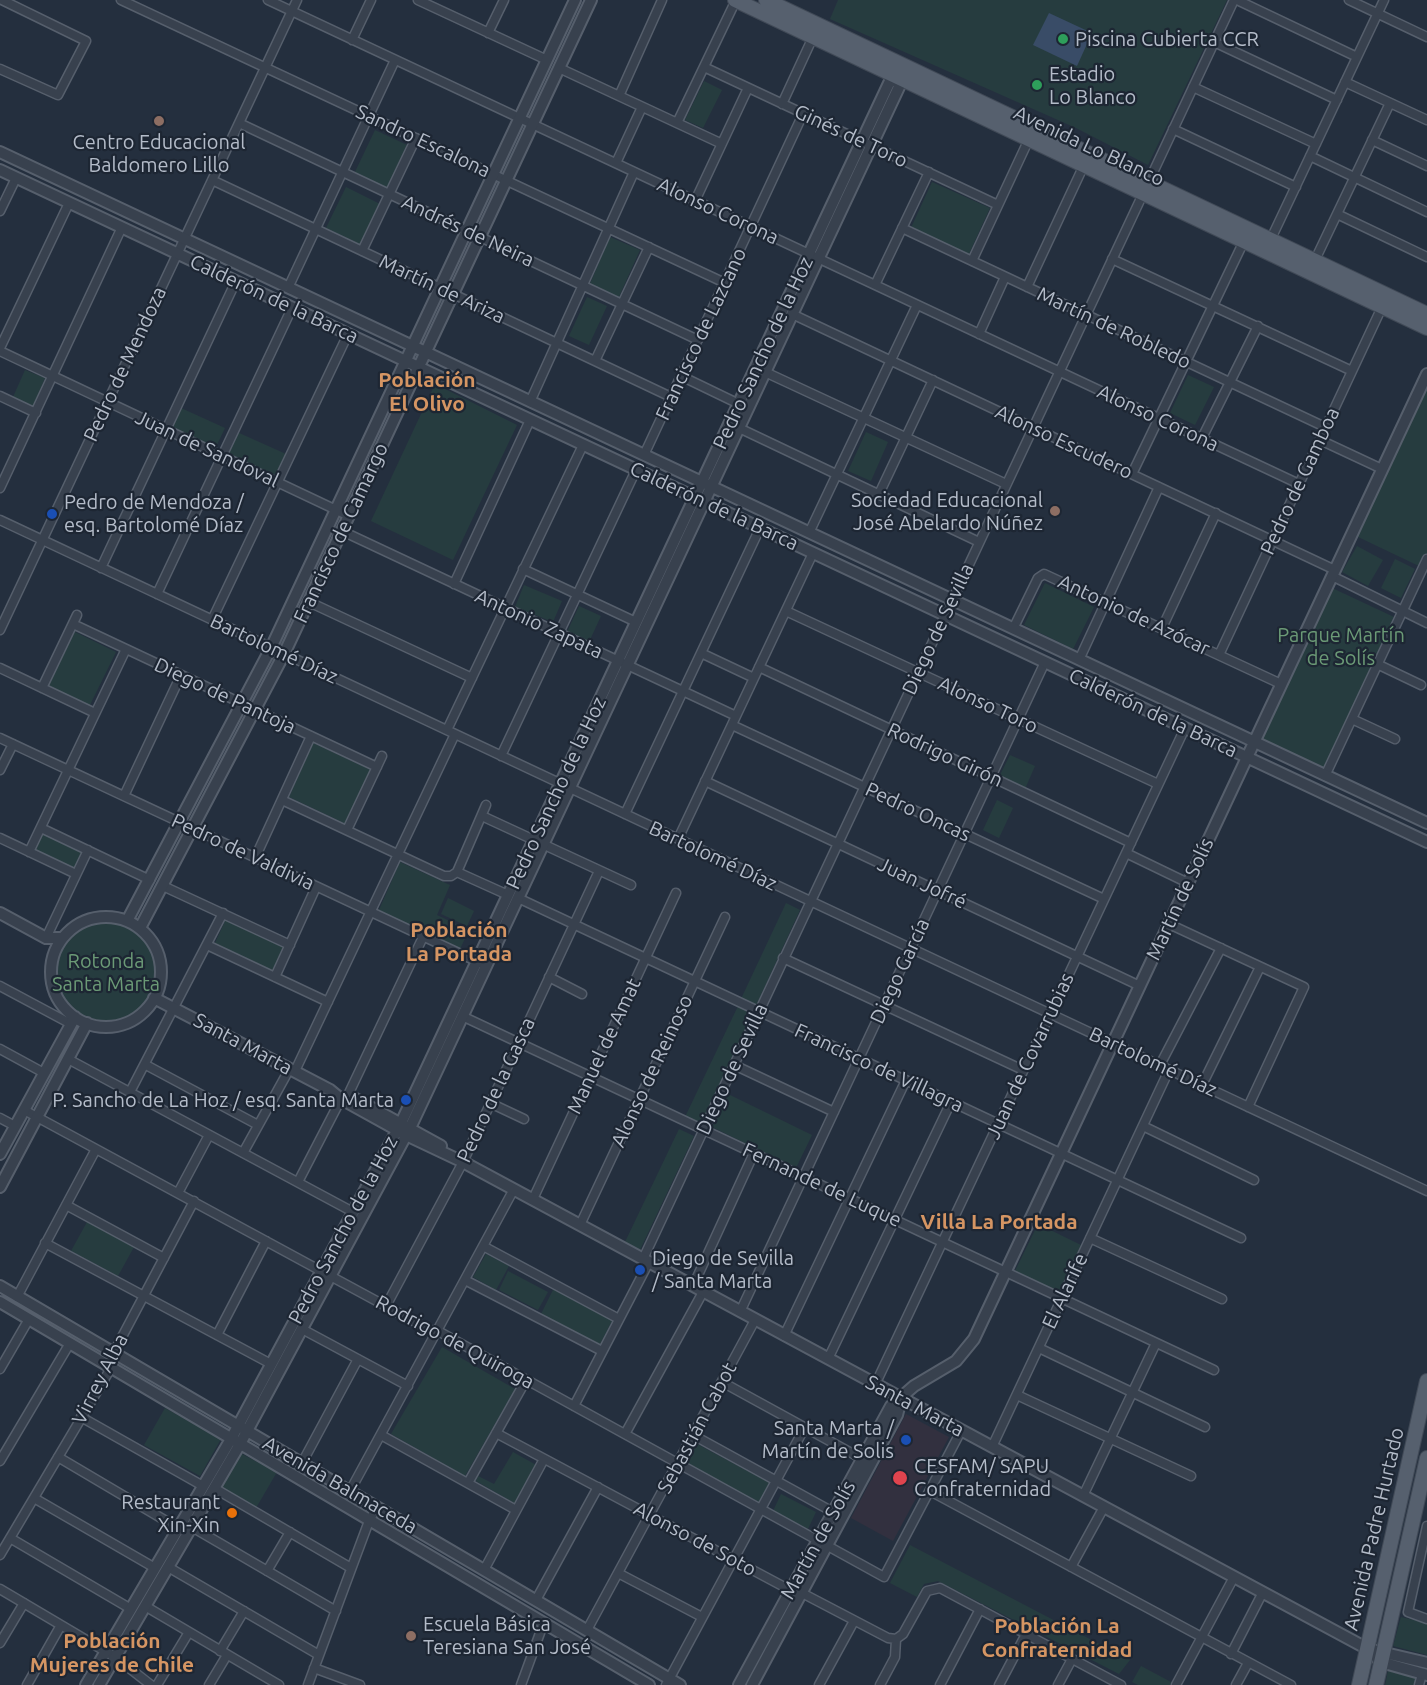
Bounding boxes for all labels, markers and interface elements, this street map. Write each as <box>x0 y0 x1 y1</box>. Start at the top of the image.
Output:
place label: Piscina Cubierta CCR <box>1075 27 1259 51</box>
marker: Piscina Cubierta CCR <box>1056 32 1070 46</box>
place label: Estadio Lo Blanco <box>1049 62 1136 109</box>
marker: Estadio Lo Blanco <box>1030 78 1044 92</box>
street label: Sandro Escalona <box>352 99 494 183</box>
street label: Ginés de Toro <box>791 99 911 173</box>
street label: Avenida Lo Blanco <box>1010 101 1168 191</box>
marker: Centro Educacional Baldomero Lillo <box>152 114 166 128</box>
place label: Centro Educacional Baldomero Lillo <box>73 130 245 177</box>
street label: Alonso Corona <box>653 172 783 250</box>
street label: Andrés de Neira <box>398 190 538 272</box>
street label: Francisco de Lazcano <box>651 244 751 424</box>
street label: Calderón de la Barca <box>186 249 362 349</box>
street label: Martín de Ariza <box>375 249 509 329</box>
street label: Pedro Sancho de la Hoz <box>708 253 818 453</box>
street label: Martín de Robledo <box>1033 282 1195 374</box>
street label: Pedro de Mendoza <box>79 283 171 445</box>
district label: Población El Olivo <box>378 367 476 417</box>
street label: Alonso Corona <box>1093 379 1223 457</box>
street label: Alonso Escudero <box>991 400 1137 484</box>
street label: Pedro de Gamboa <box>1255 403 1345 559</box>
street label: Juan de Sandoval <box>131 405 283 493</box>
street label: Francisco de Camargo <box>289 439 393 627</box>
street label: Calderón de la Barca <box>626 456 802 556</box>
place label: Sociedad Educacional José Abelardo Núñez <box>851 488 1043 535</box>
place label: Pedro de Mendoza / esq. Bartolomé Díaz <box>64 490 244 537</box>
marker: Sociedad Educacional José Abelardo Núñez <box>1048 504 1062 518</box>
marker: Pedro de Mendoza / esq. Bartolomé Díaz <box>45 507 59 521</box>
street label: Diego de Sevilla <box>897 560 979 698</box>
street label: Antonio de Azócar <box>1054 569 1214 661</box>
street label: Antonio Zapata <box>471 584 607 664</box>
street label: Bartolomé Díaz <box>206 609 342 689</box>
park label: Parque Martín de Solís <box>1277 623 1405 670</box>
street label: Diego de Pantoja <box>150 653 300 739</box>
street label: Calderón de la Barca <box>1065 663 1241 763</box>
street label: Alonso Toro <box>934 671 1042 739</box>
street label: Pedro Sancho de la Hoz <box>501 693 611 893</box>
street label: Rodrigo Girón <box>883 718 1007 792</box>
street label: Pedro Oncas <box>862 777 974 847</box>
street label: Pedro de Valdivia <box>168 808 318 896</box>
street label: Bartolomé Díaz <box>645 816 781 896</box>
street label: Martín de Solís <box>1141 834 1219 964</box>
street label: Juan Jofré <box>874 852 970 914</box>
street label: Diego García <box>865 915 935 1027</box>
district label: Población La Portada <box>406 917 512 967</box>
park label: Rotonda Santa Marta <box>52 949 160 996</box>
street label: Juan de Covarrubias <box>981 969 1079 1143</box>
street label: Manuel de Amat <box>562 974 646 1118</box>
street label: Alonso de Reinoso <box>606 991 698 1151</box>
street label: Diego de Sevilla <box>691 1000 773 1138</box>
street label: Santa Marta <box>190 1008 296 1080</box>
street label: Pedro de la Gasca <box>452 1014 540 1166</box>
street label: Francisco de Villagra <box>791 1018 967 1118</box>
street label: Bartolomé Díaz <box>1085 1022 1221 1102</box>
place label: P. Sancho de La Hoz / esq. Santa Marta <box>52 1088 394 1112</box>
marker: P. Sancho de La Hoz / esq. Santa Marta <box>399 1093 413 1107</box>
street label: Pedro Sancho de la Hoz <box>283 1132 403 1328</box>
street label: Fernande de Luque <box>739 1138 905 1232</box>
district label: Villa La Portada <box>920 1209 1078 1235</box>
place label: Diego de Sevilla / Santa Marta <box>652 1246 794 1293</box>
street label: El Alarife <box>1037 1249 1093 1333</box>
marker: Diego de Sevilla / Santa Marta <box>633 1263 647 1277</box>
street label: Rodrigo de Quiroga <box>372 1290 538 1394</box>
street label: Virrey Alba <box>67 1330 133 1428</box>
street label: Sebastián Cabot <box>652 1358 742 1498</box>
street label: Santa Marta <box>862 1370 968 1442</box>
place label: Santa Marta / Martín de Solis <box>762 1416 894 1463</box>
street label: Avenida Padre Hurtado <box>1339 1425 1409 1633</box>
street label: Avenida Balmaceda <box>258 1431 422 1539</box>
marker: Santa Marta / Martín de Solis <box>899 1433 913 1447</box>
place label: CESFAM/ SAPU Confraternidad <box>914 1454 1051 1501</box>
marker: CESFAM/ SAPU Confraternidad <box>891 1469 909 1487</box>
street label: Martín de Solís <box>775 1476 861 1604</box>
place label: Restaurant Xin-Xin <box>121 1490 220 1537</box>
street label: Alonso de Soto <box>630 1497 760 1581</box>
marker: Restaurant Xin-Xin <box>225 1506 239 1520</box>
place label: Escuela Básica Teresiana San José <box>423 1612 591 1659</box>
district label: Población La Confraternidad <box>982 1613 1132 1663</box>
district label: Población Mujeres de Chile <box>30 1628 194 1678</box>
marker: Escuela Básica Teresiana San José <box>404 1629 418 1643</box>

